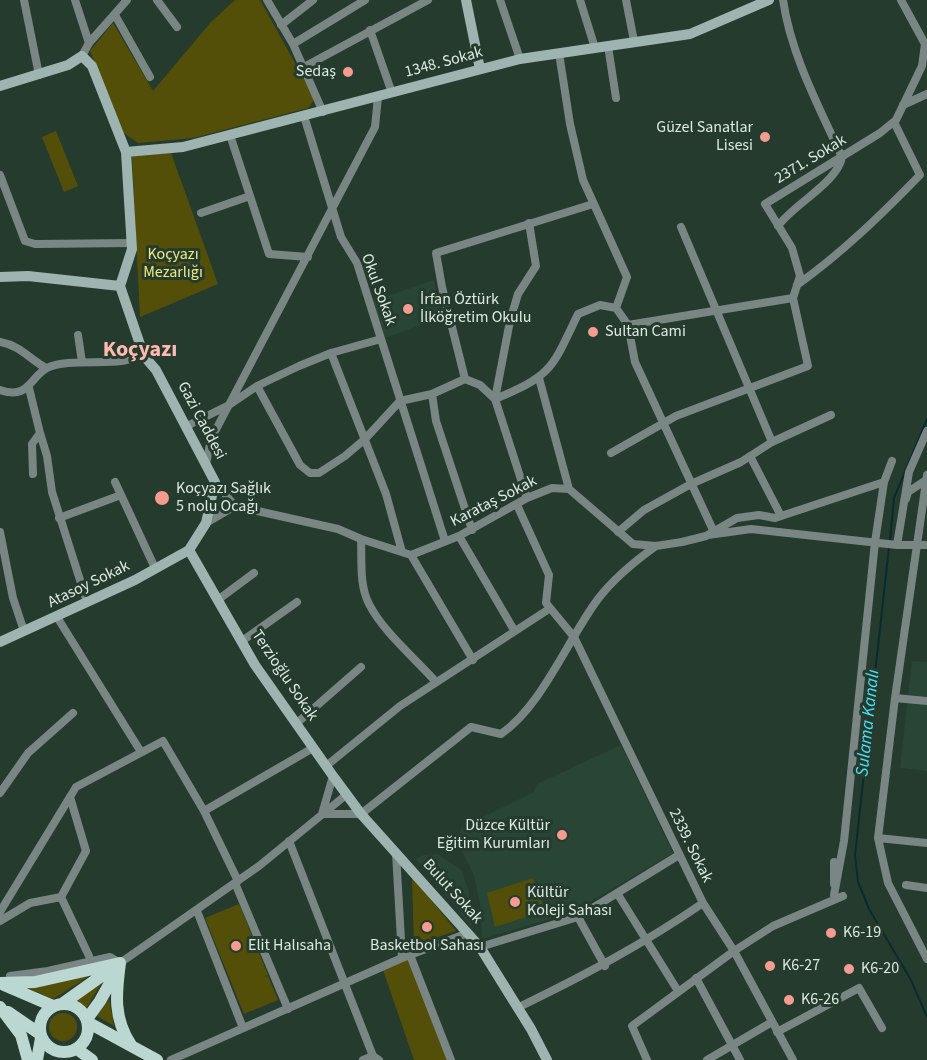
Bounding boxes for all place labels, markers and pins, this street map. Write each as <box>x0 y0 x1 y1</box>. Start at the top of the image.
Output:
place label: Sedaş <box>296 62 336 82</box>
marker: Sedaş <box>341 65 355 79</box>
place label: Güzel Sanatlar Lisesi <box>656 118 753 156</box>
marker: Güzel Sanatlar Lisesi <box>758 130 772 144</box>
place label: İrfan Öztürk İlköğretim Okulu <box>420 290 531 328</box>
marker: İrfan Öztürk İlköğretim Okulu <box>401 302 415 316</box>
place label: Sultan Cami <box>605 322 686 342</box>
marker: Sultan Cami <box>586 325 600 339</box>
place label: Koçyazı Sağlık 5 nolu Ocağı <box>176 479 271 517</box>
marker: Koçyazı Sağlık 5 nolu Ocağı <box>153 489 171 507</box>
place label: Düzce Kültür Eğitim Kurumları <box>437 816 550 854</box>
marker: Düzce Kültür Eğitim Kurumları <box>555 828 569 842</box>
place label: Kültür Koleji Sahası <box>527 883 612 921</box>
marker: Kültür Koleji Sahası <box>508 895 522 909</box>
marker: Basketbol Sahası <box>420 920 434 934</box>
place label: K6-19 <box>843 923 881 943</box>
marker: K6-19 <box>824 926 838 940</box>
place label: Elit Halısaha <box>248 936 331 956</box>
place label: Basketbol Sahası <box>370 936 484 956</box>
marker: Elit Halısaha <box>229 939 243 953</box>
place label: K6-27 <box>782 956 820 976</box>
marker: K6-27 <box>763 959 777 973</box>
place label: K6-20 <box>861 959 899 979</box>
marker: K6-20 <box>842 962 856 976</box>
place label: K6-26 <box>801 990 839 1010</box>
marker: K6-26 <box>782 993 796 1007</box>

